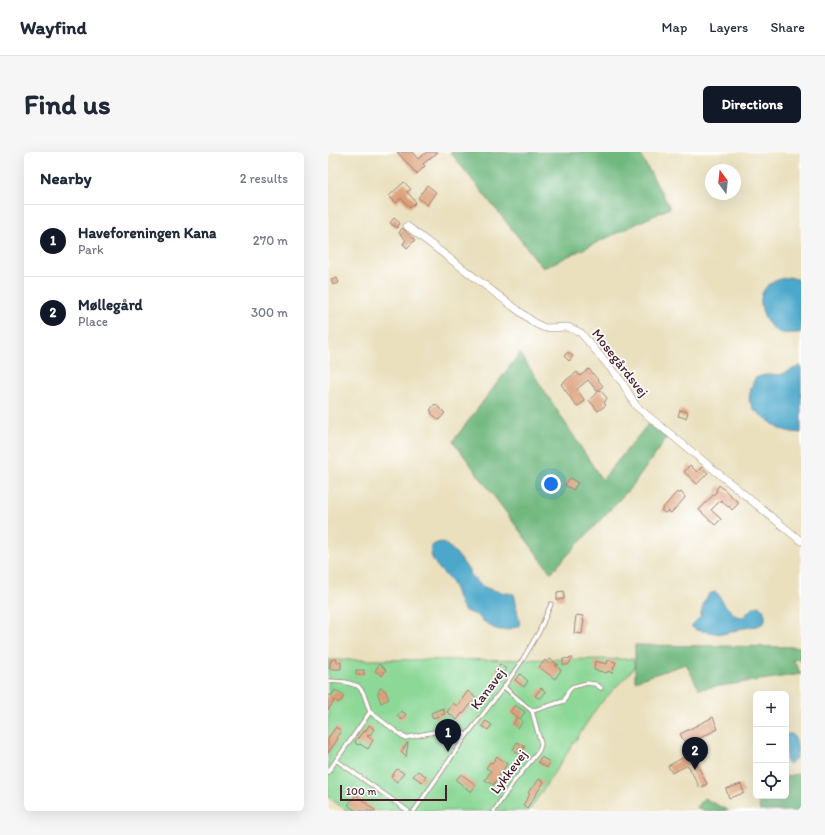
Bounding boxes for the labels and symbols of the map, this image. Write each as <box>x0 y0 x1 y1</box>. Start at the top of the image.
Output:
north arrow <box>705 164 741 200</box>
street label: Mosegårdsvej <box>588 326 652 400</box>
your location <box>541 474 561 494</box>
street label: Kanavej <box>467 665 509 713</box>
pin: 1 <box>435 719 461 752</box>
pin: 2 <box>682 737 708 770</box>
street label: Lykkevej <box>487 747 531 797</box>
scale bar <box>340 783 447 802</box>

